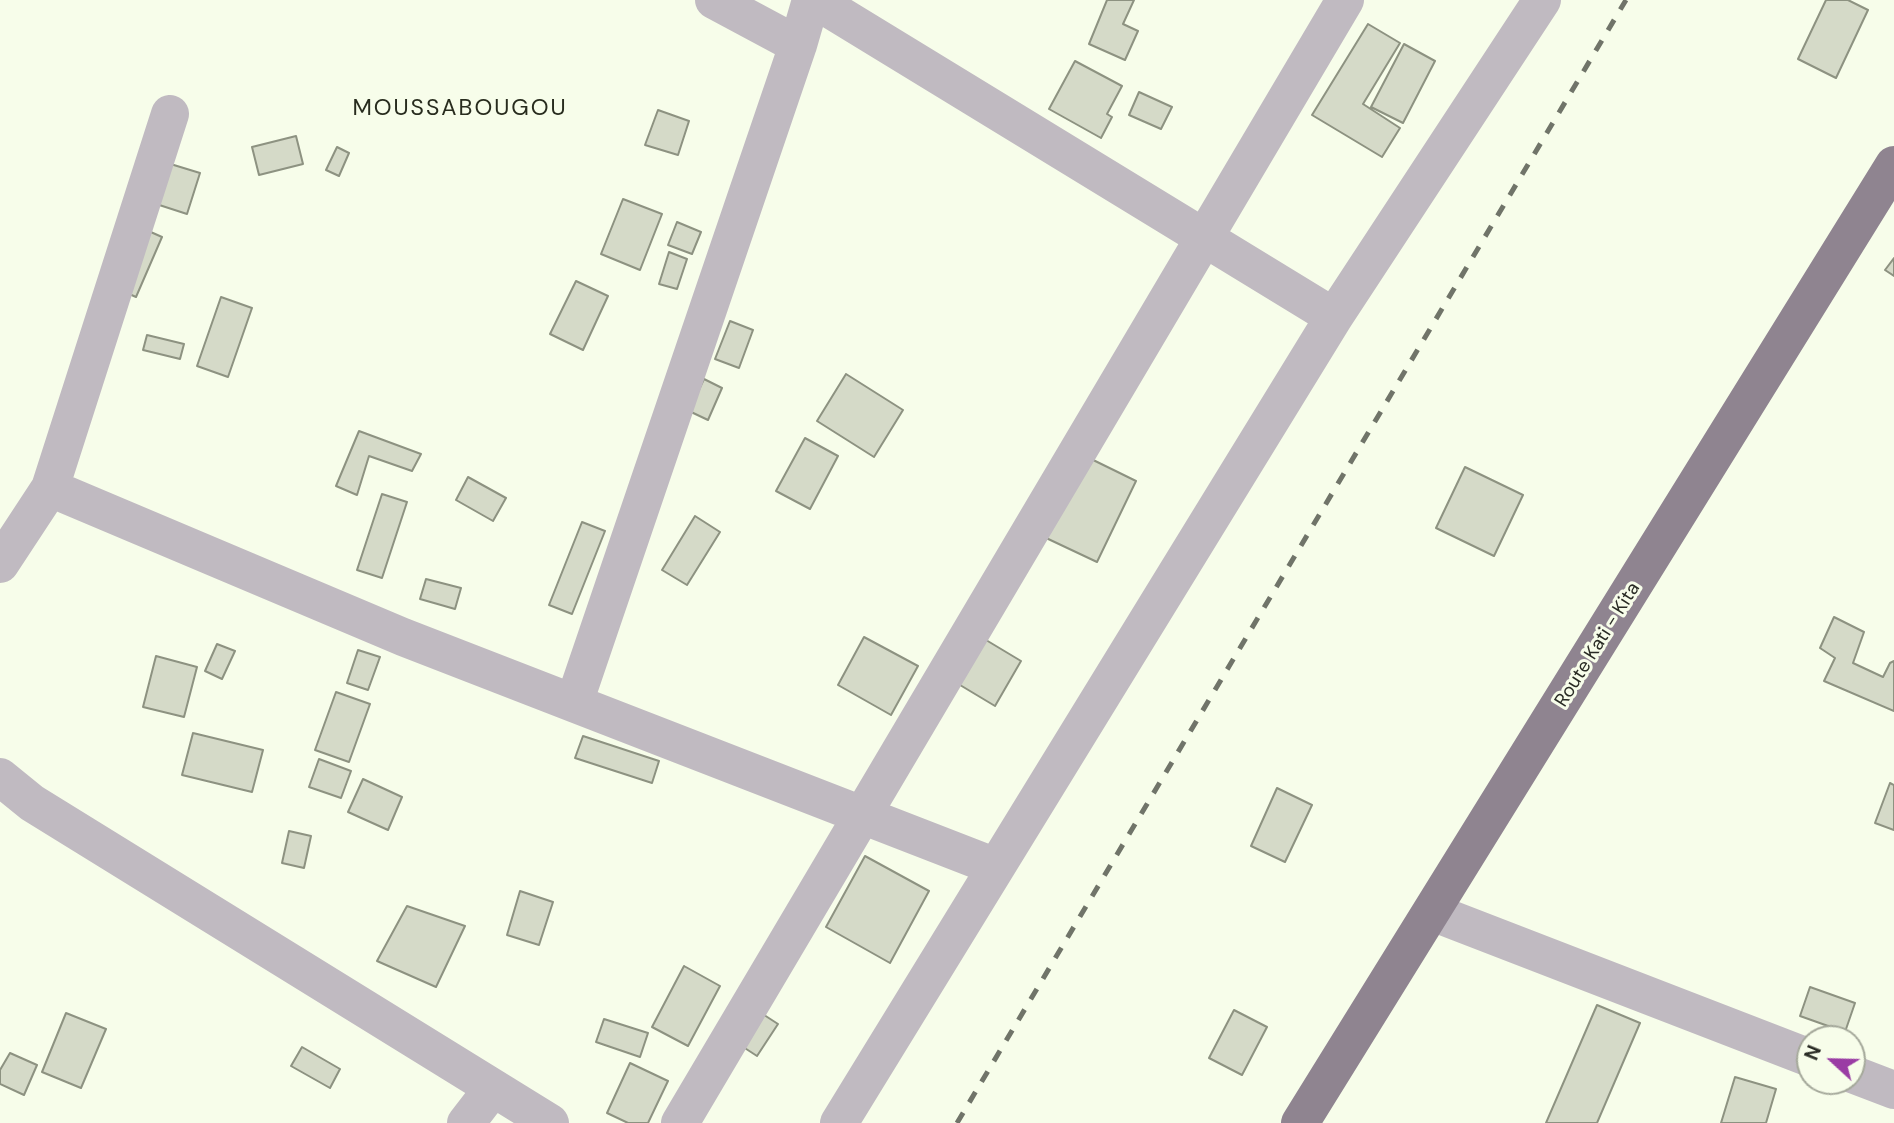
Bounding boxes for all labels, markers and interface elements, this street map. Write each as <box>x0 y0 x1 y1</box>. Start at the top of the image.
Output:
district label: MOUSSABOUGOU <box>354 95 566 123</box>
street label: Route Kati - Kita <box>1551 579 1645 711</box>
north arrow <box>1796 1025 1866 1095</box>
text: N <box>1799 1042 1827 1064</box>

